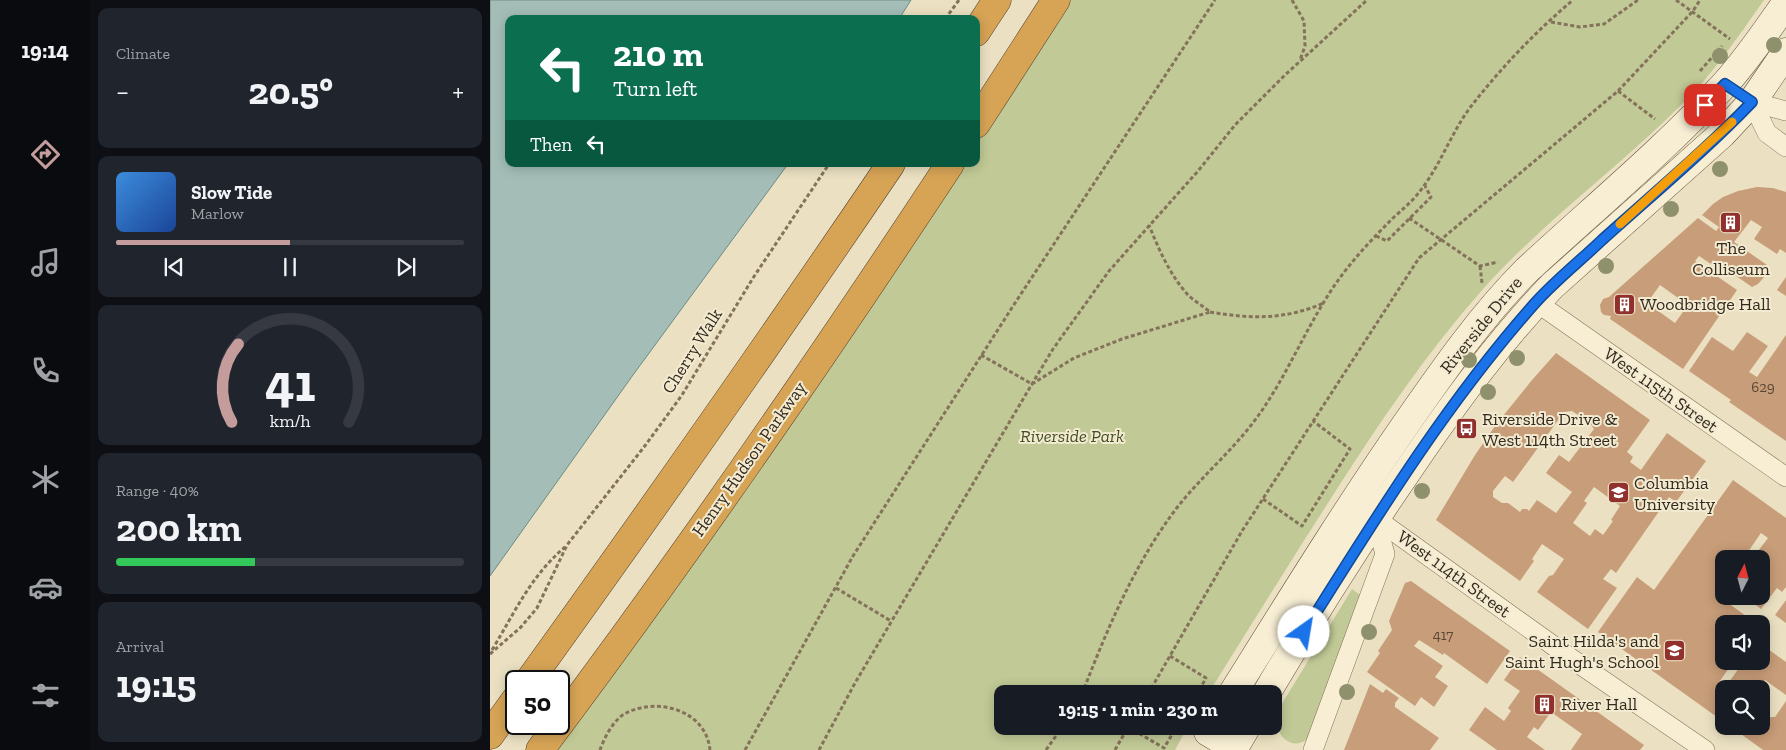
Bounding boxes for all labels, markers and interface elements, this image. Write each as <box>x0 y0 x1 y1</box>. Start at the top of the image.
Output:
text: 210 m <box>613 33 703 75</box>
icon: left <box>530 35 595 100</box>
text: 19:14 <box>21 37 69 64</box>
text: Climate <box>116 44 170 63</box>
text: 20.5° <box>248 68 333 114</box>
text: − <box>116 75 129 108</box>
text: + <box>452 75 464 108</box>
text: Turn left <box>613 75 697 102</box>
pin <box>1684 84 1726 126</box>
icon: arrive <box>1691 91 1719 119</box>
icon: left <box>582 130 610 158</box>
text: Then <box>530 133 572 156</box>
icon: directions <box>28 137 63 172</box>
text: Slow Tide <box>191 181 272 204</box>
text: Marlow <box>191 204 244 223</box>
building icon: The Colliseum <box>1719 211 1743 235</box>
place label: The Colliseum <box>1692 237 1770 280</box>
icon: music <box>28 245 63 280</box>
icon: previous <box>160 253 188 281</box>
icon: pause <box>276 253 304 281</box>
icon: next <box>392 253 420 281</box>
street label: Riverside Drive <box>1435 272 1527 378</box>
building icon: Woodbridge Hall <box>1612 292 1636 316</box>
place label: Woodbridge Hall <box>1640 293 1771 315</box>
street label: Cherry Walk <box>657 304 727 398</box>
street label: West 115th Street <box>1600 342 1723 438</box>
text: 41 <box>265 352 315 414</box>
icon: phone <box>28 353 63 388</box>
street label: Henry Hudson Parkway <box>687 377 811 541</box>
house number: 629 <box>1751 378 1775 396</box>
place label: Riverside Drive & West 114th Street <box>1482 408 1618 451</box>
text: km/h <box>270 410 310 432</box>
bus stop icon: Riverside Drive & West 114th Street <box>1454 417 1478 441</box>
park label: Riverside Park <box>1020 425 1124 447</box>
icon: climate <box>28 462 63 497</box>
place label: Columbia University <box>1634 472 1716 515</box>
text: Range · 40% <box>116 481 199 500</box>
school or university icon: Columbia University <box>1606 481 1630 505</box>
text: 200 km <box>116 505 242 551</box>
street label: West 114th Street <box>1393 525 1515 623</box>
north arrow <box>1715 550 1770 605</box>
map controls <box>1715 550 1770 735</box>
icon: car <box>28 570 63 605</box>
position arrow <box>1277 605 1329 657</box>
button: sound <box>1715 615 1770 670</box>
house number: 417 <box>1433 626 1453 644</box>
place label: Saint Hilda's and Saint Hugh's School <box>1505 630 1659 673</box>
text: Arrival <box>116 637 164 656</box>
school or university icon: Saint Hilda's and Saint Hugh's School <box>1663 639 1687 663</box>
text: 19:15 <box>116 661 196 707</box>
speed limit sign: 50 <box>505 670 570 735</box>
icon: filters <box>28 678 63 713</box>
button: search <box>1715 680 1770 735</box>
building icon: River Hall <box>1533 692 1557 716</box>
place label: River Hall <box>1561 693 1637 715</box>
text: 19:15 · 1 min · 230 m <box>1058 698 1218 721</box>

